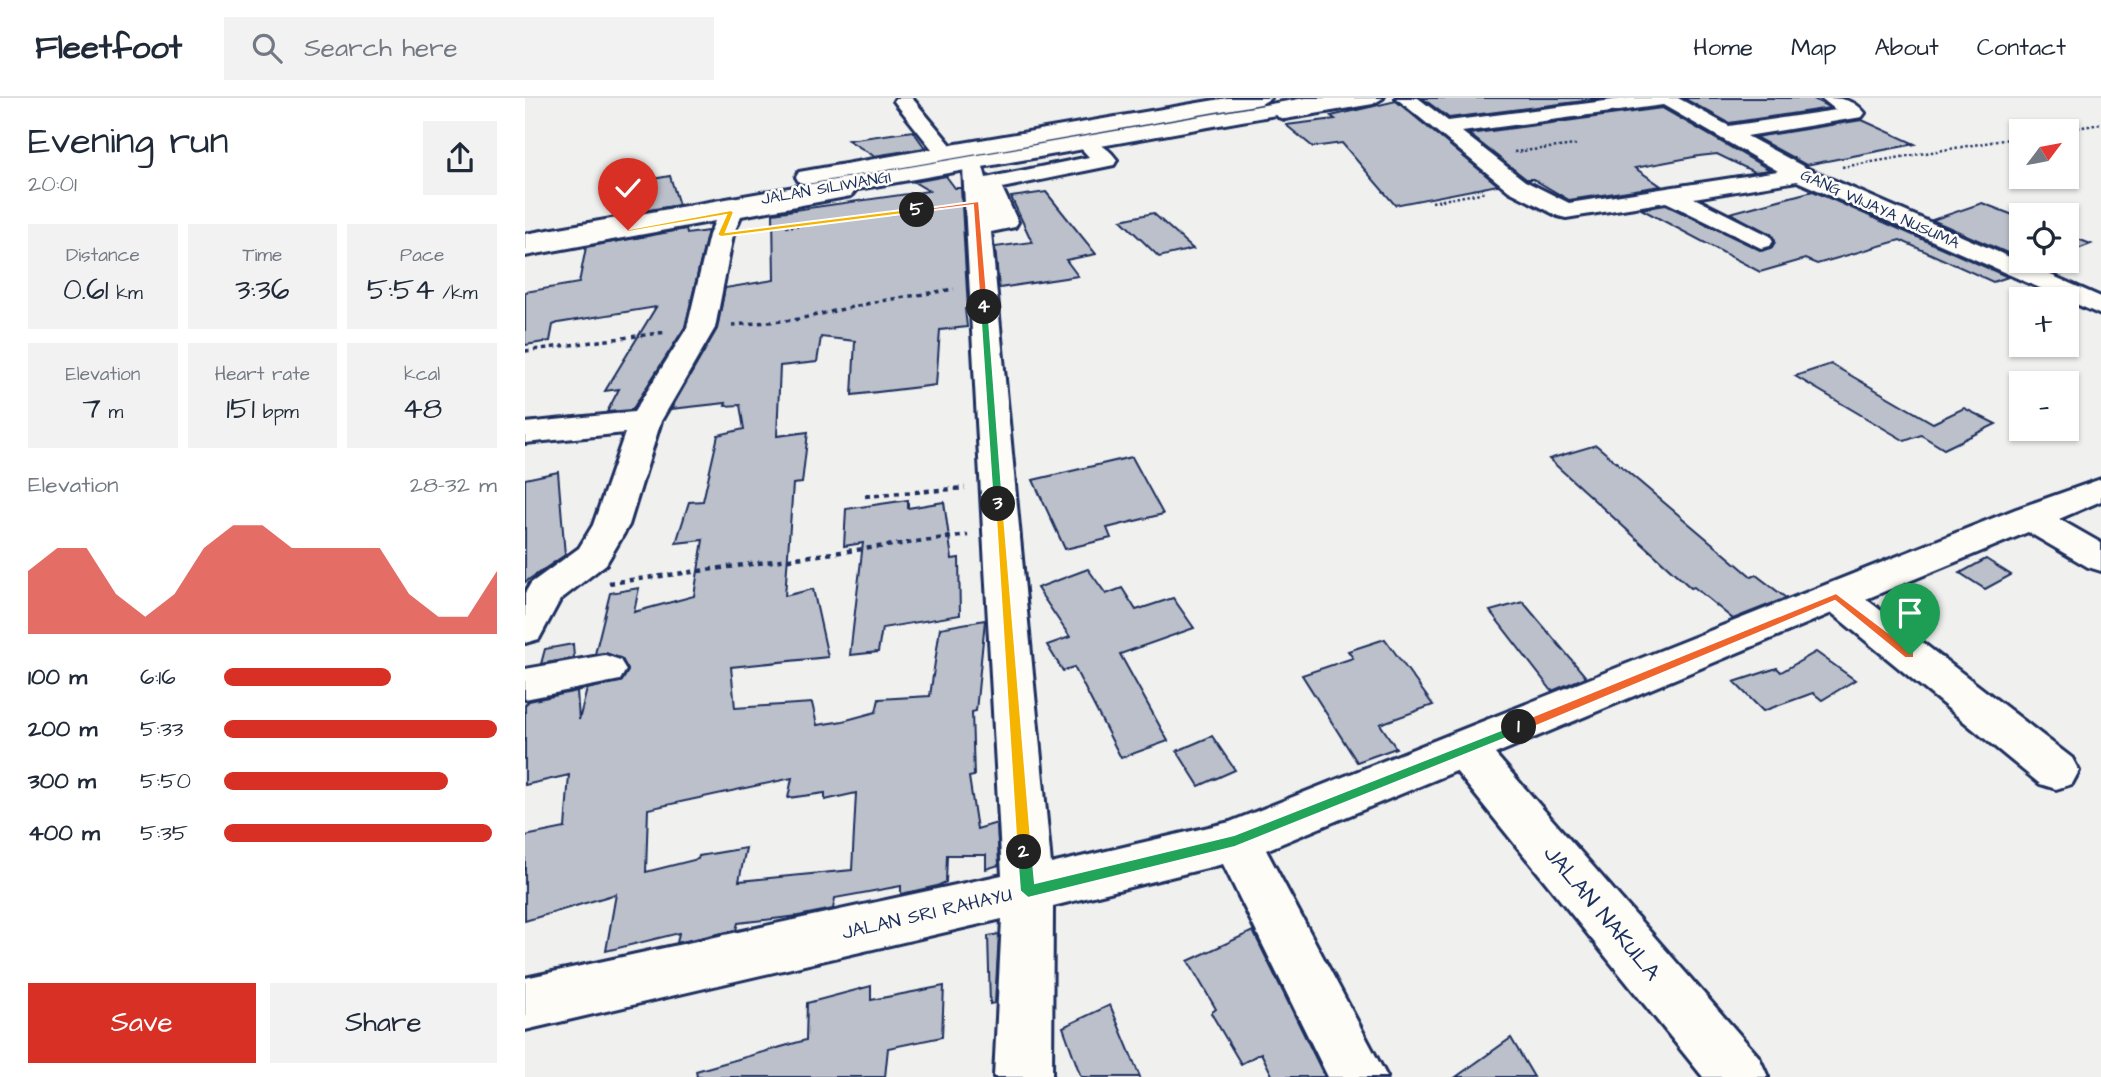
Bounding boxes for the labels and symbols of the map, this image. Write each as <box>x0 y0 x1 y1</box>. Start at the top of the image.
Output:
north arrow <box>2009 119 2079 189</box>
pin <box>598 158 658 230</box>
street label: GANG WIJAYA NUSUMA <box>1797 164 1963 254</box>
street label: JALAN SILIWANGI <box>759 166 893 210</box>
pin: 5 <box>899 192 935 228</box>
pin: 4 <box>967 290 1001 325</box>
pin: 3 <box>981 486 1015 522</box>
pin <box>1880 583 1940 655</box>
pin: 1 <box>1501 710 1537 744</box>
pin: 2 <box>1007 834 1041 870</box>
street label: JALAN NAKULA <box>1536 838 1668 988</box>
street label: JALAN SRI RAHAYU <box>839 881 1015 947</box>

